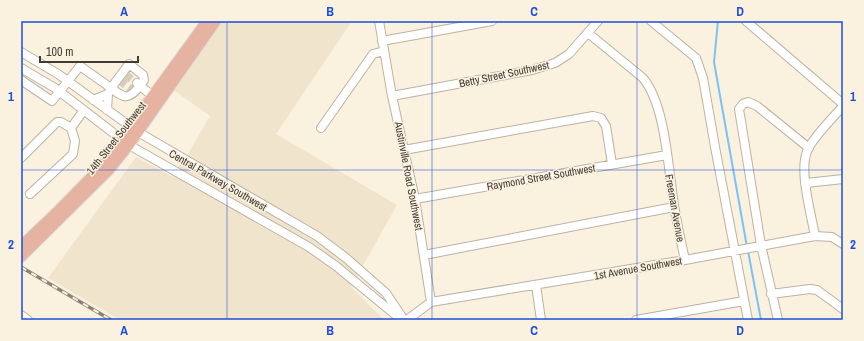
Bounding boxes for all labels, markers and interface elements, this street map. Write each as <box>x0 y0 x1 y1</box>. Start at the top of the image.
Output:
text: A <box>120 3 128 20</box>
text: B <box>326 3 334 20</box>
text: C <box>530 3 538 20</box>
text: D <box>736 3 744 20</box>
scale bar <box>40 38 138 64</box>
text: 100 m <box>46 44 73 60</box>
street label: Betty Street Southwest <box>458 58 551 90</box>
text: 1 <box>8 88 14 105</box>
text: 1 <box>850 88 856 105</box>
street label: 14th Street Southwest <box>83 98 149 177</box>
street label: Austinville Road Southwest <box>391 120 426 232</box>
street label: Central Parkway Southwest <box>167 146 270 214</box>
street label: Raymond Street Southwest <box>486 160 597 193</box>
street label: Freeman Avenue <box>662 173 688 243</box>
text: 2 <box>8 236 14 253</box>
text: 2 <box>850 236 856 253</box>
street label: 1st Avenue Southwest <box>593 253 684 283</box>
text: A <box>120 322 128 339</box>
text: B <box>326 322 334 339</box>
text: C <box>530 322 538 339</box>
text: D <box>736 322 744 339</box>

